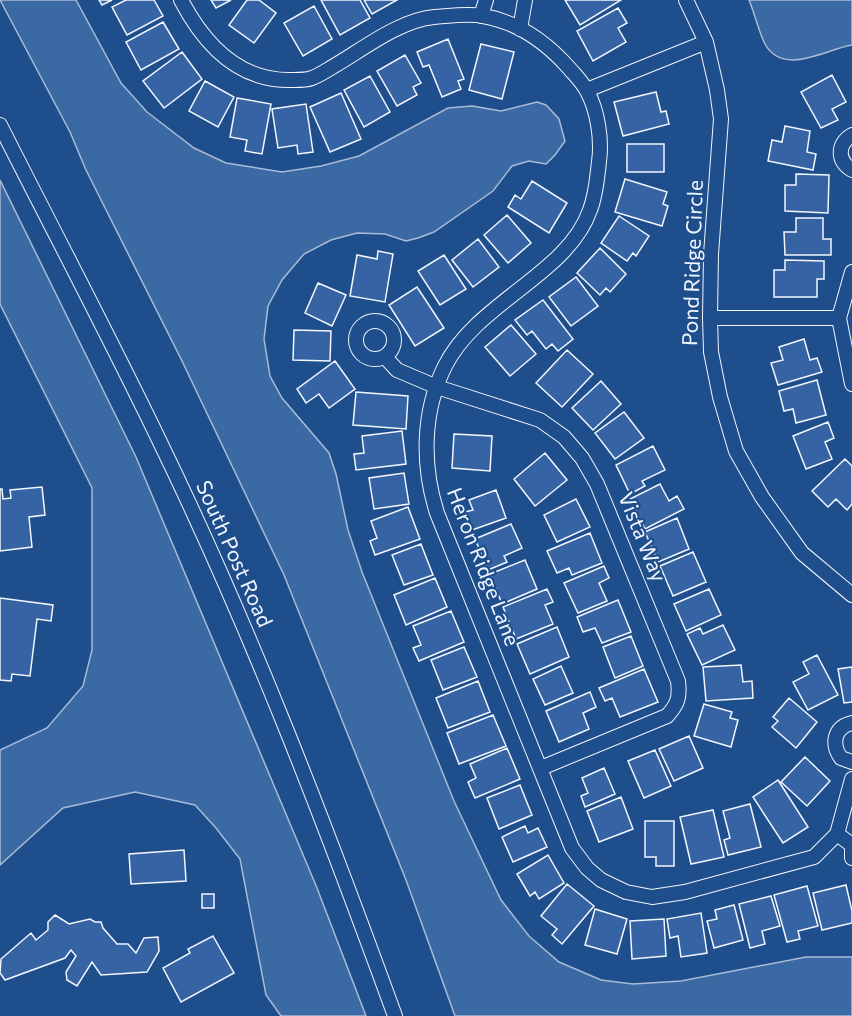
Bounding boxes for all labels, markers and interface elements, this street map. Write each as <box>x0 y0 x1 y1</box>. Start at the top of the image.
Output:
street label: Pond Ridge Circle <box>676 180 707 346</box>
street label: South Post Road <box>192 476 279 630</box>
street label: Heron Ridge Lane <box>443 484 526 649</box>
street label: Vista Way <box>614 488 673 585</box>

